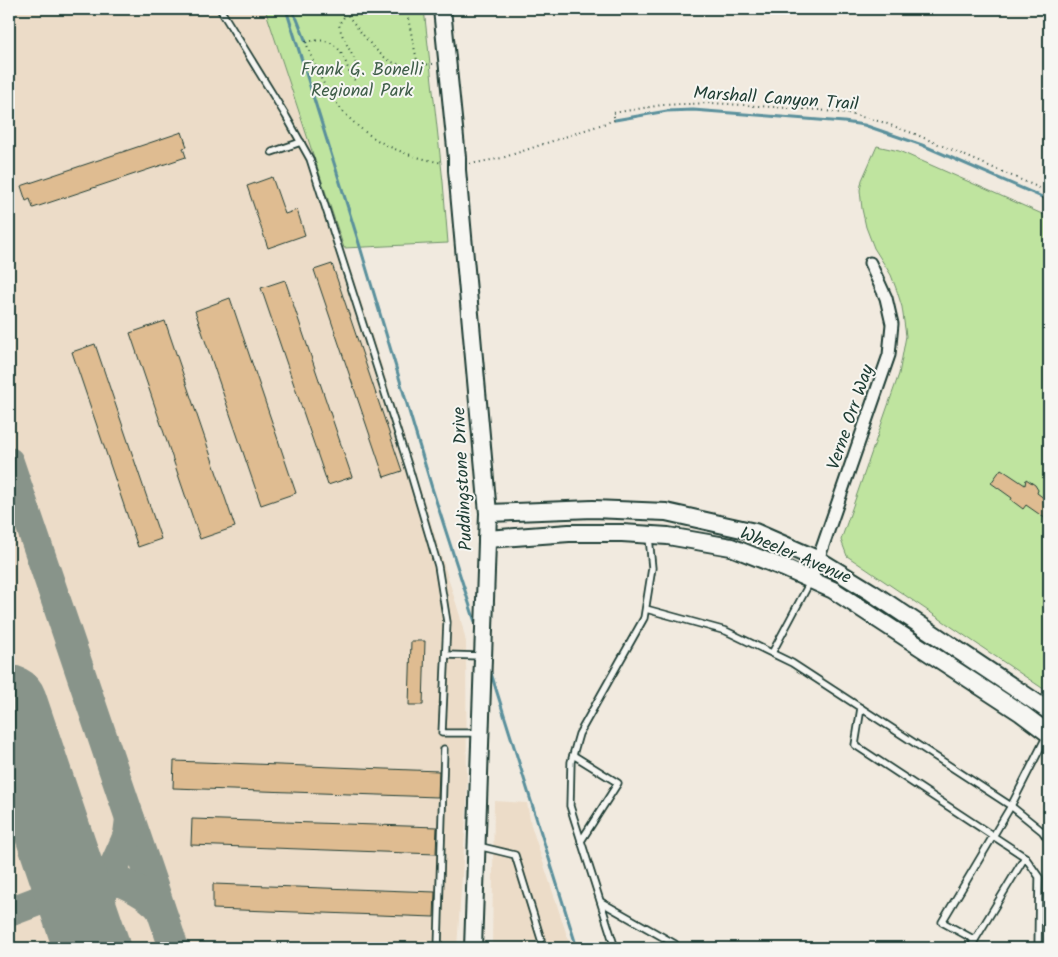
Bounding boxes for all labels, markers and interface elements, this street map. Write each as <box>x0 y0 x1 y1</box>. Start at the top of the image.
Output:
park label: Frank G. Bonelli Regional Park <box>301 56 424 106</box>
street label: Marshall Canyon Trail <box>692 79 860 120</box>
street label: Verne Orr Way <box>820 360 883 474</box>
street label: Puddingstone Drive <box>445 406 482 552</box>
street label: Wheeler Avenue <box>735 520 856 593</box>

